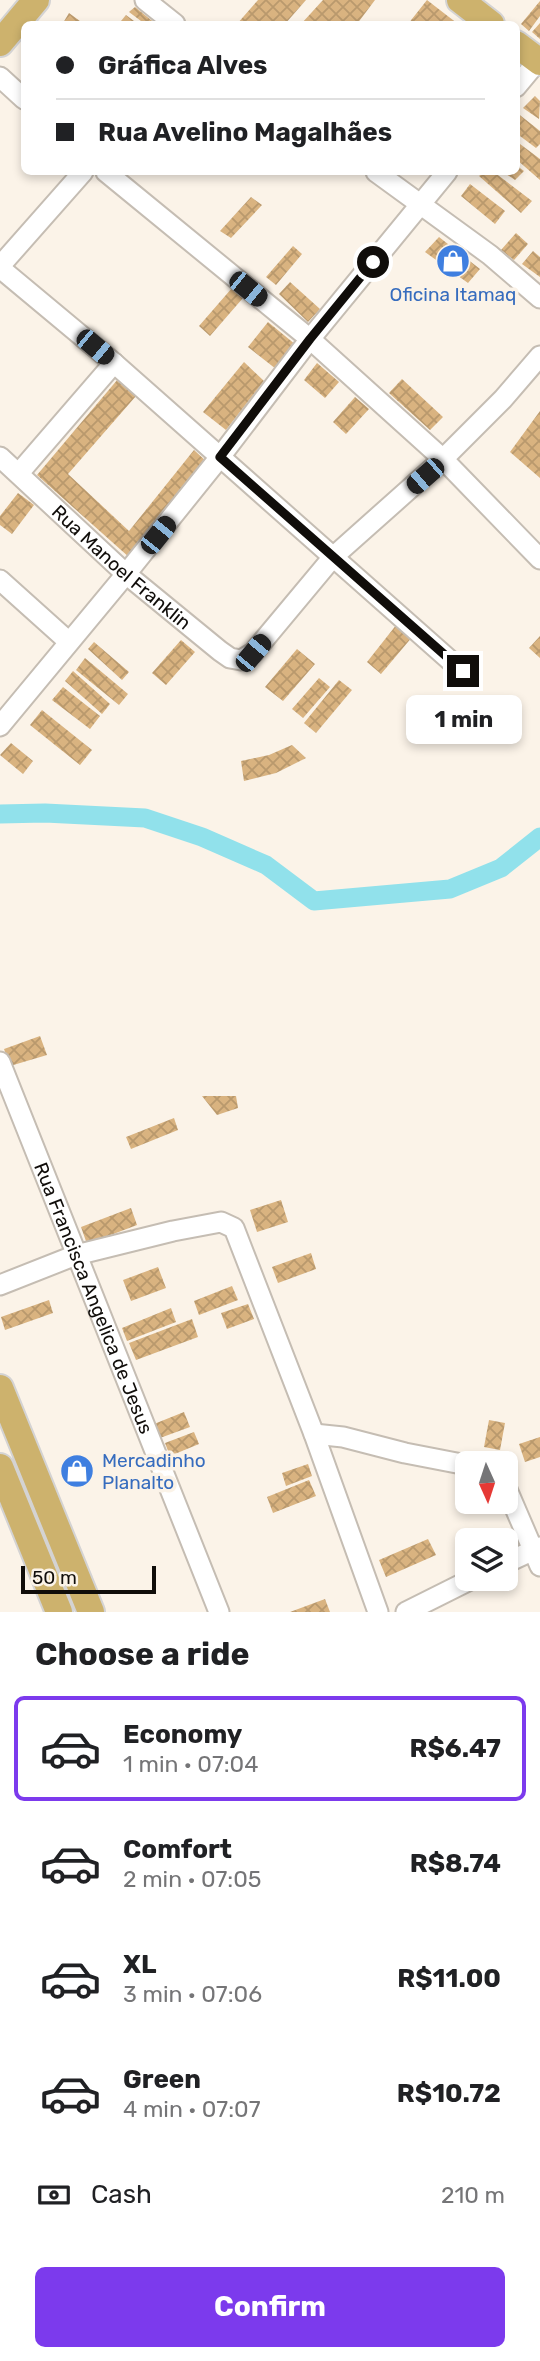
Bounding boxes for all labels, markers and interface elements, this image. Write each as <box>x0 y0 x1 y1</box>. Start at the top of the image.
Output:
text: Gráfica Alves <box>98 50 268 81</box>
text: Rua Avelino Magalhães <box>98 117 392 148</box>
shop icon: Oficina Itamaq <box>434 242 472 280</box>
route start <box>357 246 389 278</box>
car <box>226 268 271 310</box>
place label: Oficina Itamaq <box>390 283 516 306</box>
car <box>73 325 118 369</box>
car <box>403 454 448 498</box>
street label: Rua Manoel Franklin <box>47 500 195 634</box>
car <box>137 512 180 558</box>
car <box>232 630 275 676</box>
route end <box>447 655 479 687</box>
callout: 1 min <box>405 696 521 744</box>
text: 1 min <box>435 705 493 733</box>
street label: Rua Francisca Angelica de Jesus <box>29 1159 158 1437</box>
place label: Mercadinho Planalto <box>102 1449 206 1494</box>
north arrow <box>455 1451 518 1514</box>
map controls <box>455 1451 518 1591</box>
shop icon: Mercadinho Planalto <box>58 1452 96 1490</box>
button: layers <box>455 1528 518 1591</box>
scale bar <box>21 1563 156 1595</box>
text: 50 m <box>32 1566 77 1589</box>
text: Choose a ride <box>35 1635 249 1673</box>
icon: car <box>39 1717 102 1780</box>
text: Economy <box>123 1719 242 1750</box>
text: R$6.47 <box>410 1733 501 1764</box>
text: 1 min · 07:04 <box>123 1750 258 1778</box>
icon: car <box>39 1832 102 1895</box>
text: Comfort <box>123 1834 232 1865</box>
text: R$8.74 <box>410 1848 501 1879</box>
text: 2 min · 07:05 <box>123 1865 262 1893</box>
icon: car <box>39 1947 102 2010</box>
text: XL <box>123 1949 156 1980</box>
text: R$11.00 <box>397 1963 501 1994</box>
text: 3 min · 07:06 <box>123 1980 262 2008</box>
icon: car <box>39 2062 102 2125</box>
text: Green <box>123 2064 201 2095</box>
text: R$10.72 <box>397 2078 501 2109</box>
text: 4 min · 07:07 <box>123 2095 260 2123</box>
icon: cash <box>35 2176 73 2214</box>
text: Cash <box>91 2179 152 2210</box>
text: 210 m <box>441 2181 505 2209</box>
button: Confirm <box>35 2267 505 2347</box>

